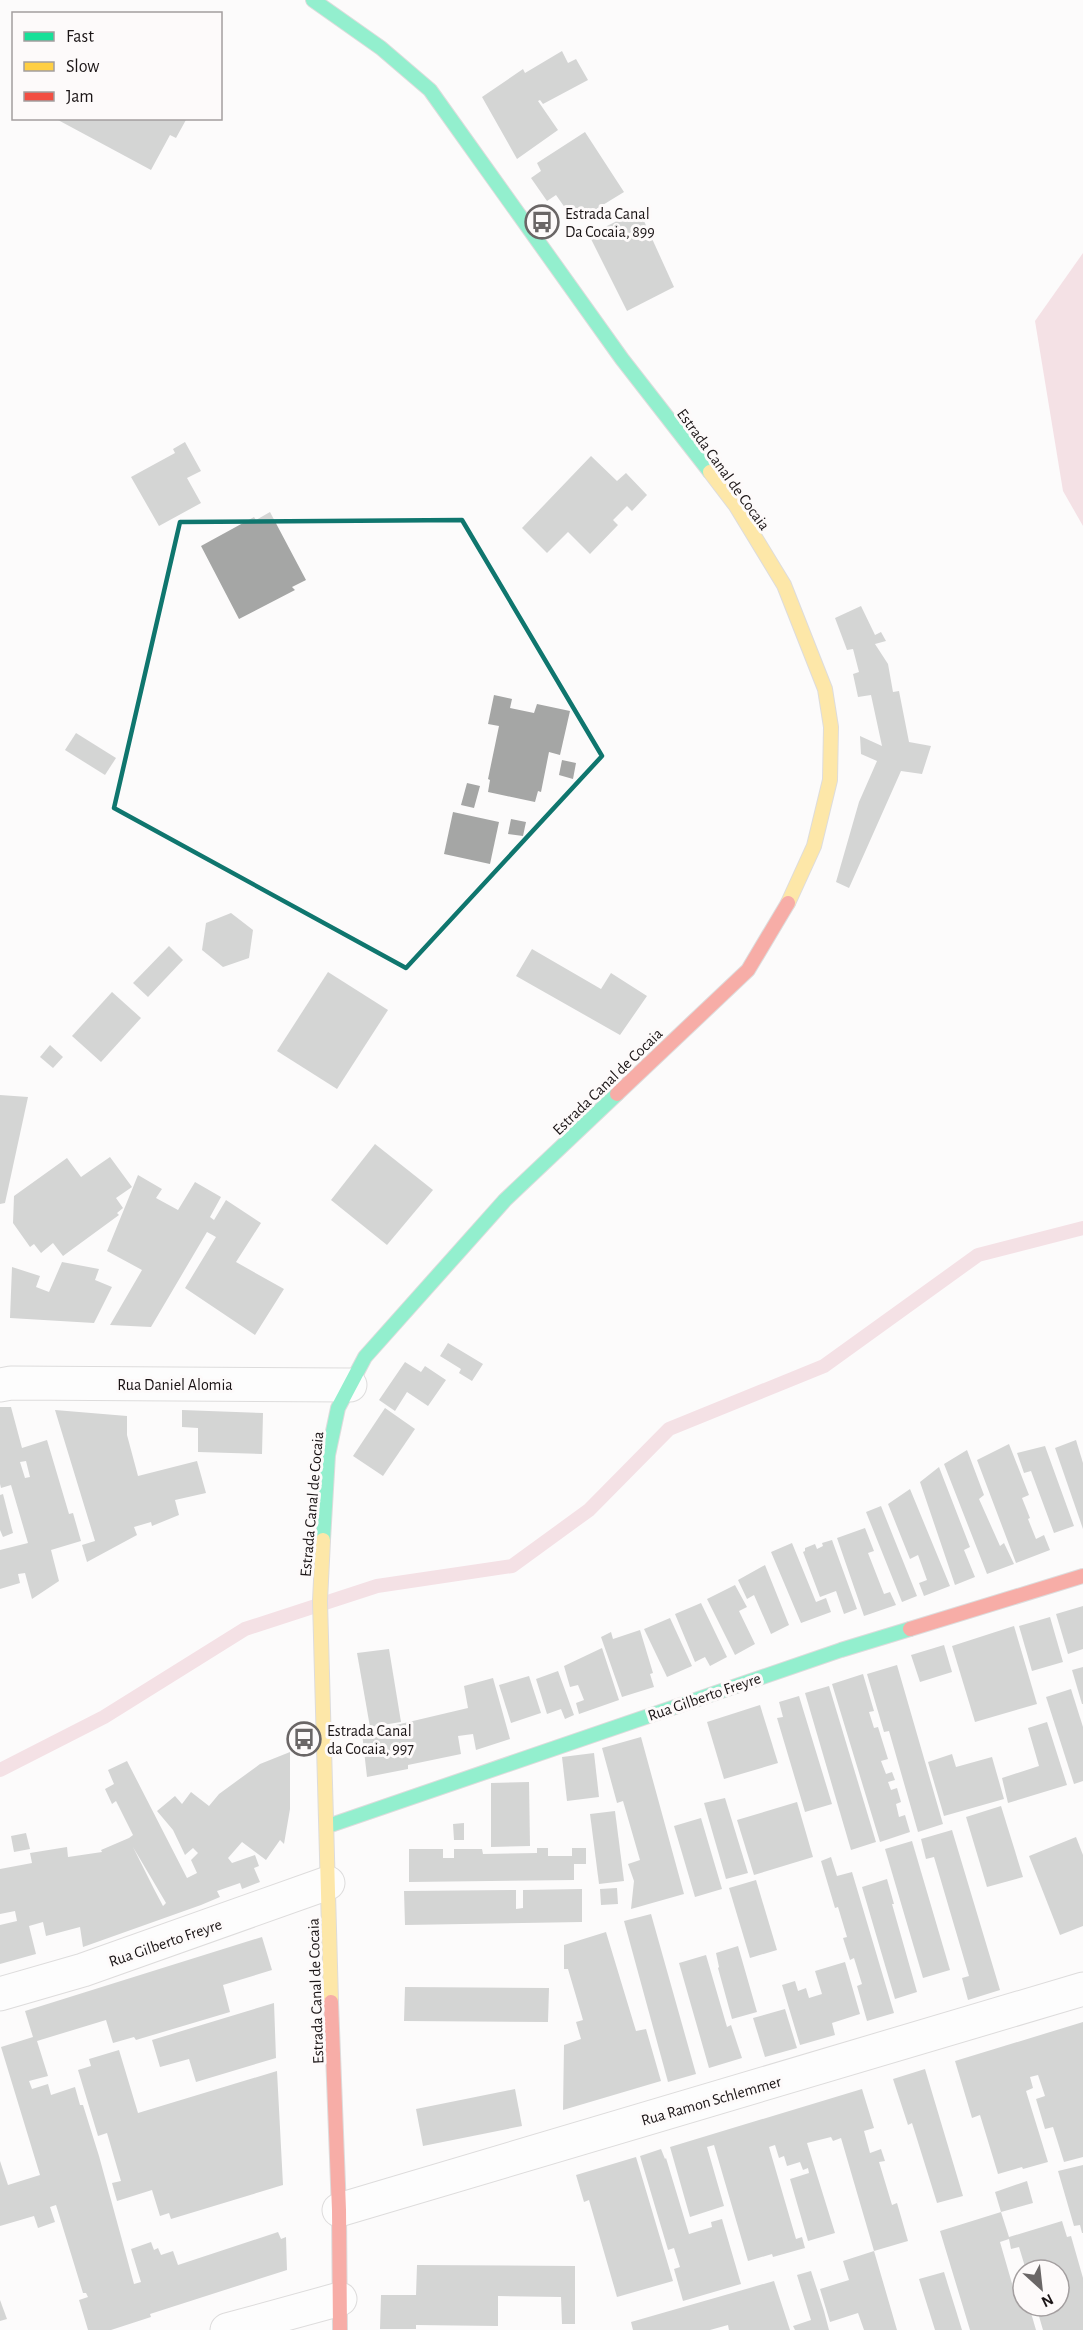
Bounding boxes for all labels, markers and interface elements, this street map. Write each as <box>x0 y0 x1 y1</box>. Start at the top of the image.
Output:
legend <box>12 12 222 120</box>
text: Fast <box>66 28 94 46</box>
text: Slow <box>66 58 99 76</box>
text: Jam <box>66 88 94 106</box>
bus stop icon: Estrada Canal Da Cocaia, 899 <box>524 204 560 240</box>
place label: Estrada Canal Da Cocaia, 899 <box>565 206 655 240</box>
street label: Estrada Canal de Cocaia <box>674 406 773 533</box>
street label: Estrada Canal de Cocaia <box>550 1025 666 1138</box>
street label: Rua Daniel Alomia <box>117 1377 233 1393</box>
street label: Estrada Canal de Cocaia <box>298 1431 326 1578</box>
street label: Rua Gilberto Freyre <box>646 1670 763 1725</box>
bus stop icon: Estrada Canal da Cocaia, 997 <box>286 1721 322 1757</box>
place label: Estrada Canal da Cocaia, 997 <box>327 1723 414 1757</box>
street label: Rua Gilberto Freyre <box>107 1916 224 1971</box>
street label: Estrada Canal de Cocaia <box>305 1918 327 2064</box>
street label: Rua Ramon Schlemmer <box>639 2073 784 2129</box>
north arrow <box>1011 2258 1071 2318</box>
text: N <box>1039 2291 1056 2310</box>

